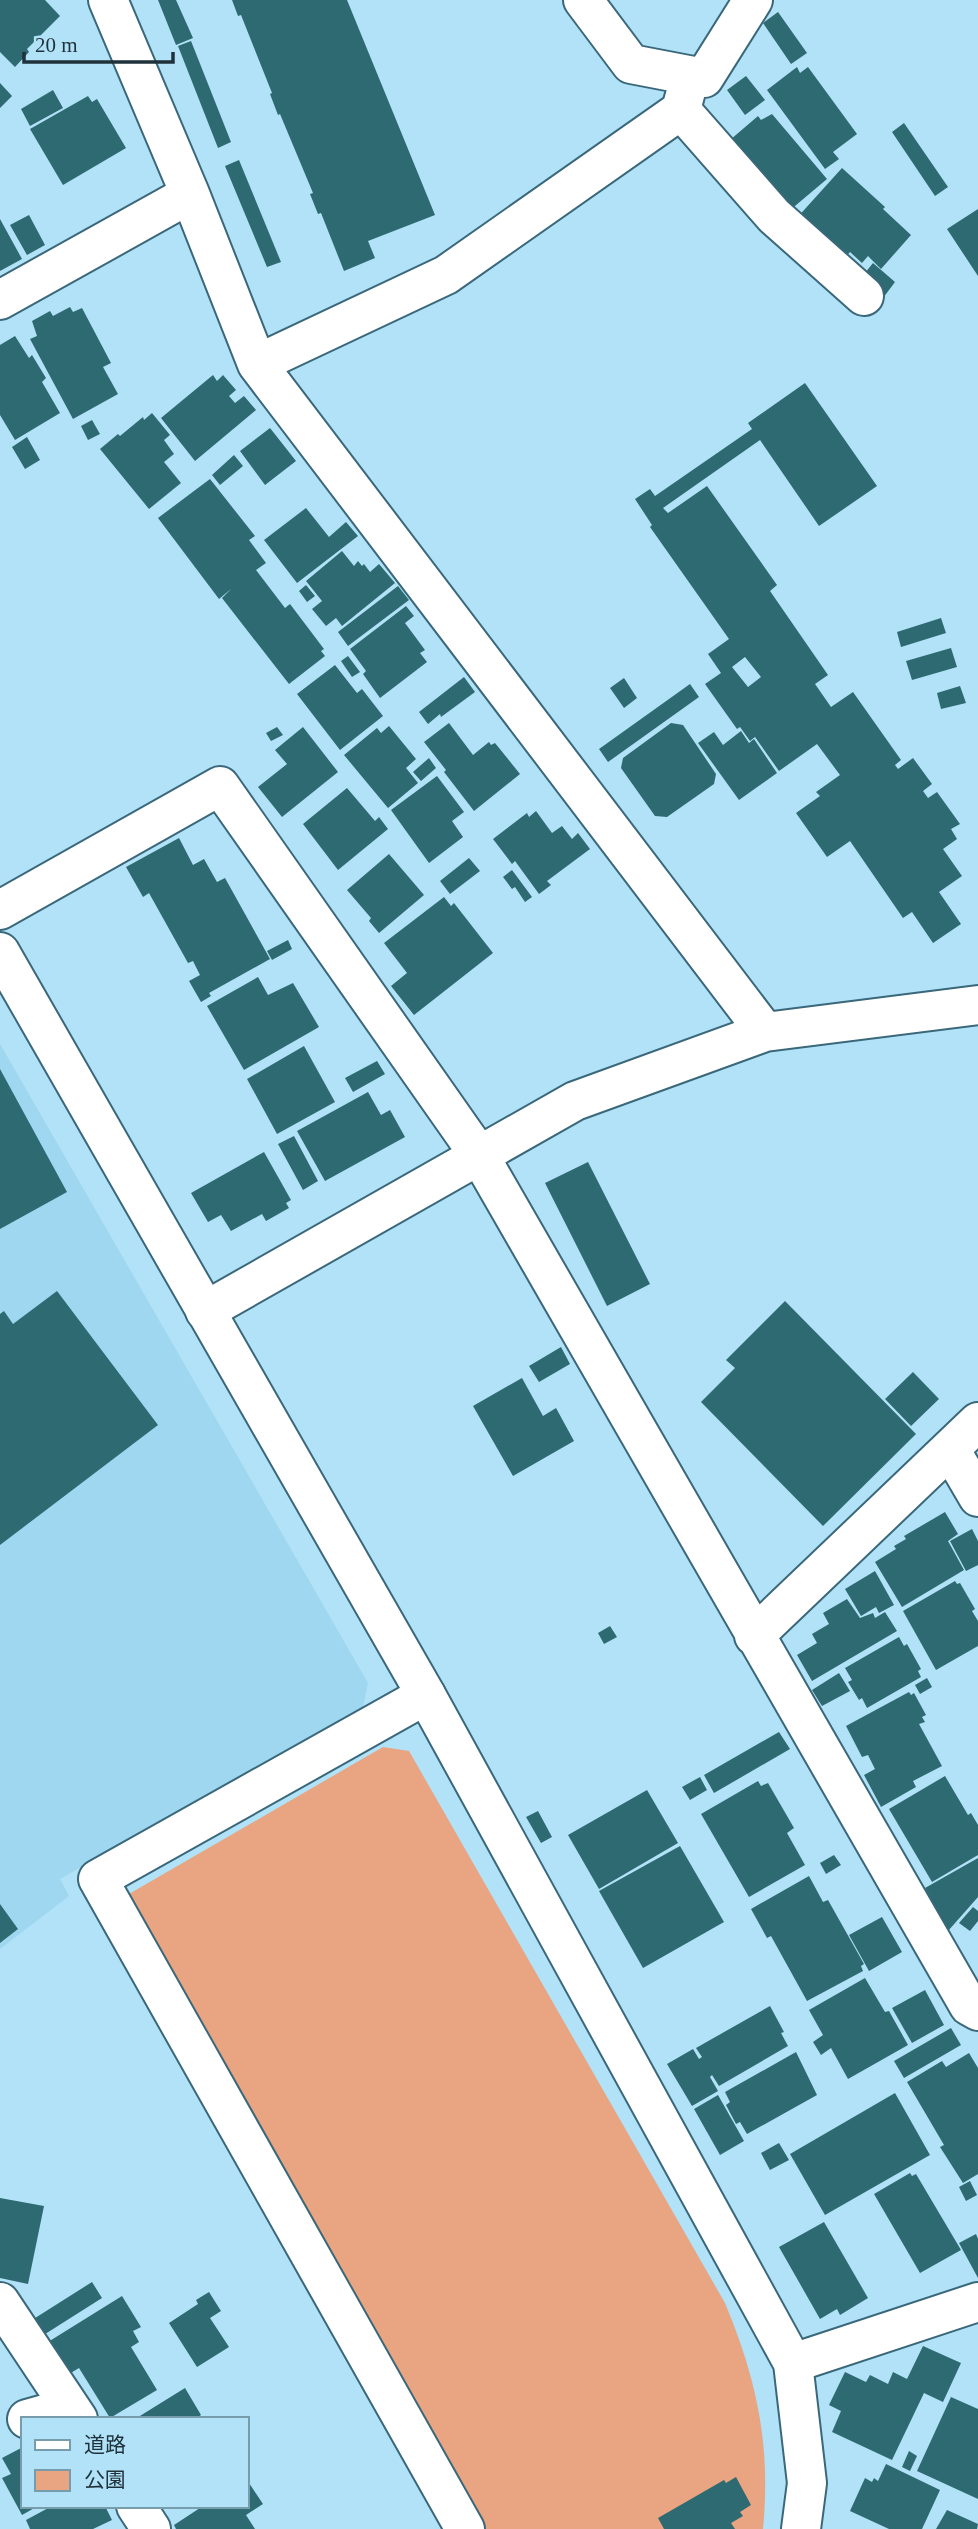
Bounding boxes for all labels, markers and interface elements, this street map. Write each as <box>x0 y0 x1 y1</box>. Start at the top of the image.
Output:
scale bar <box>24 21 173 65</box>
text: 20 m <box>35 33 78 57</box>
legend <box>21 2417 248 2508</box>
text: 道路 <box>84 2433 126 2457</box>
text: 公園 <box>84 2468 126 2492</box>

